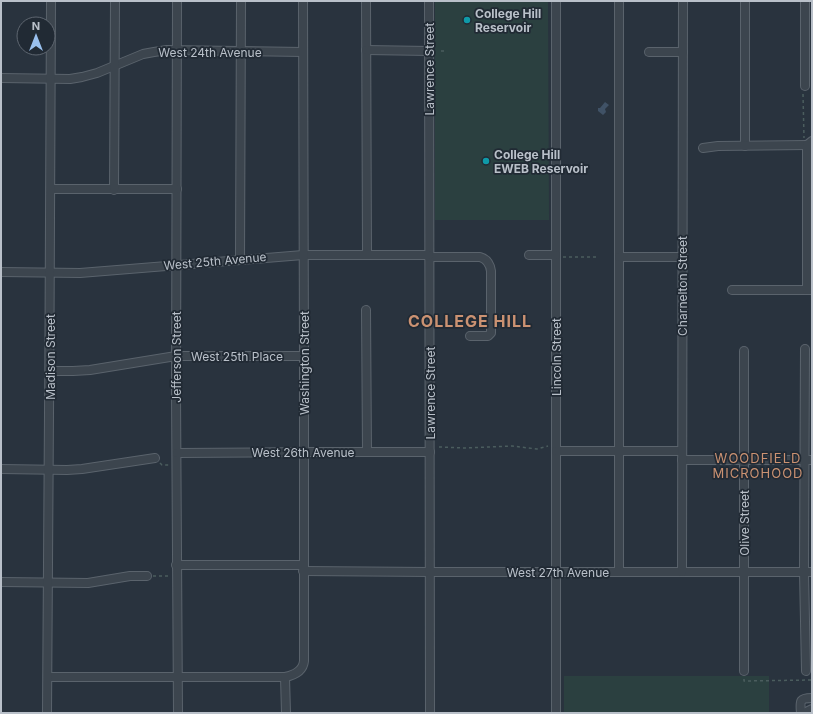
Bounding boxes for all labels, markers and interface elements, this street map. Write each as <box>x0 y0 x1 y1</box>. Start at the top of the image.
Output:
place label: College Hill Reservoir <box>475 6 541 35</box>
marker: College Hill Reservoir <box>462 15 472 25</box>
north arrow <box>16 16 56 56</box>
text: N <box>32 19 40 33</box>
street label: Lawrence Street <box>422 23 437 115</box>
street label: West 24th Avenue <box>158 45 262 60</box>
place label: College Hill EWEB Reservoir <box>494 147 588 176</box>
marker: College Hill EWEB Reservoir <box>481 156 491 166</box>
street label: Charnelton Street <box>675 236 690 336</box>
street label: West 25th Avenue <box>163 249 267 273</box>
street label: Jefferson Street <box>169 311 184 403</box>
street label: Washington Street <box>297 311 312 415</box>
district label: COLLEGE HILL <box>408 311 532 331</box>
street label: Madison Street <box>43 314 58 400</box>
street label: Lincoln Street <box>549 318 564 396</box>
street label: Lawrence Street <box>423 347 438 439</box>
street label: West 25th Place <box>191 349 283 364</box>
street label: West 26th Avenue <box>251 445 355 460</box>
district label: WOODFIELD MICROHOOD <box>713 450 803 481</box>
street label: Olive Street <box>737 490 752 556</box>
street label: West 27th Avenue <box>507 565 609 580</box>

